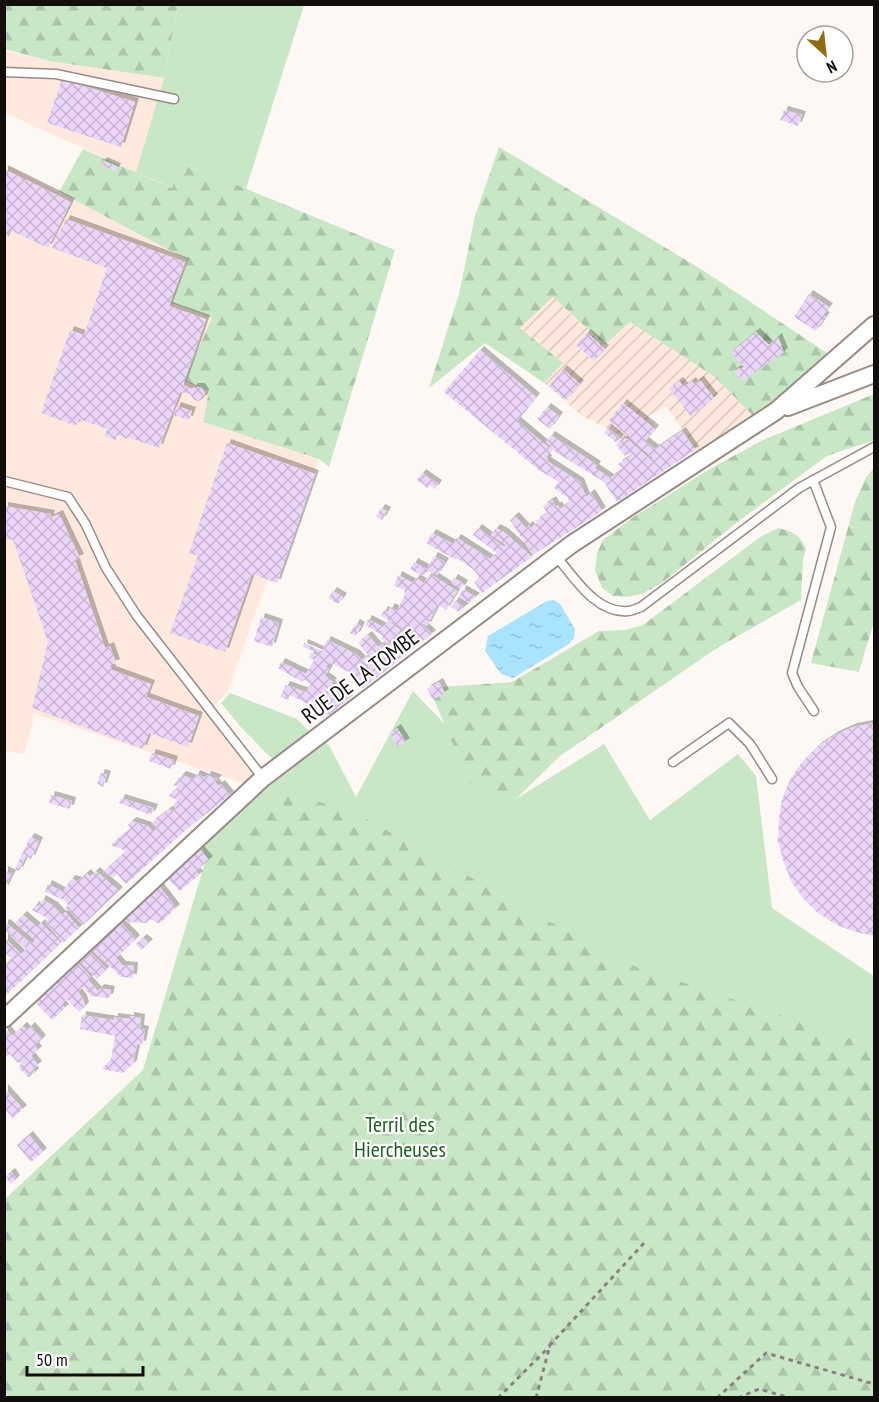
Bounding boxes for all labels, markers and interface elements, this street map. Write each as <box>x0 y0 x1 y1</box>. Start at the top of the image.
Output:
north arrow <box>795 24 855 84</box>
text: N <box>823 56 840 78</box>
street label: RUE DE LA TOMBE <box>296 623 424 729</box>
park label: Terril des Hiercheuses <box>354 1110 446 1163</box>
scale bar <box>27 1339 142 1377</box>
text: 50 m <box>36 1348 68 1371</box>

